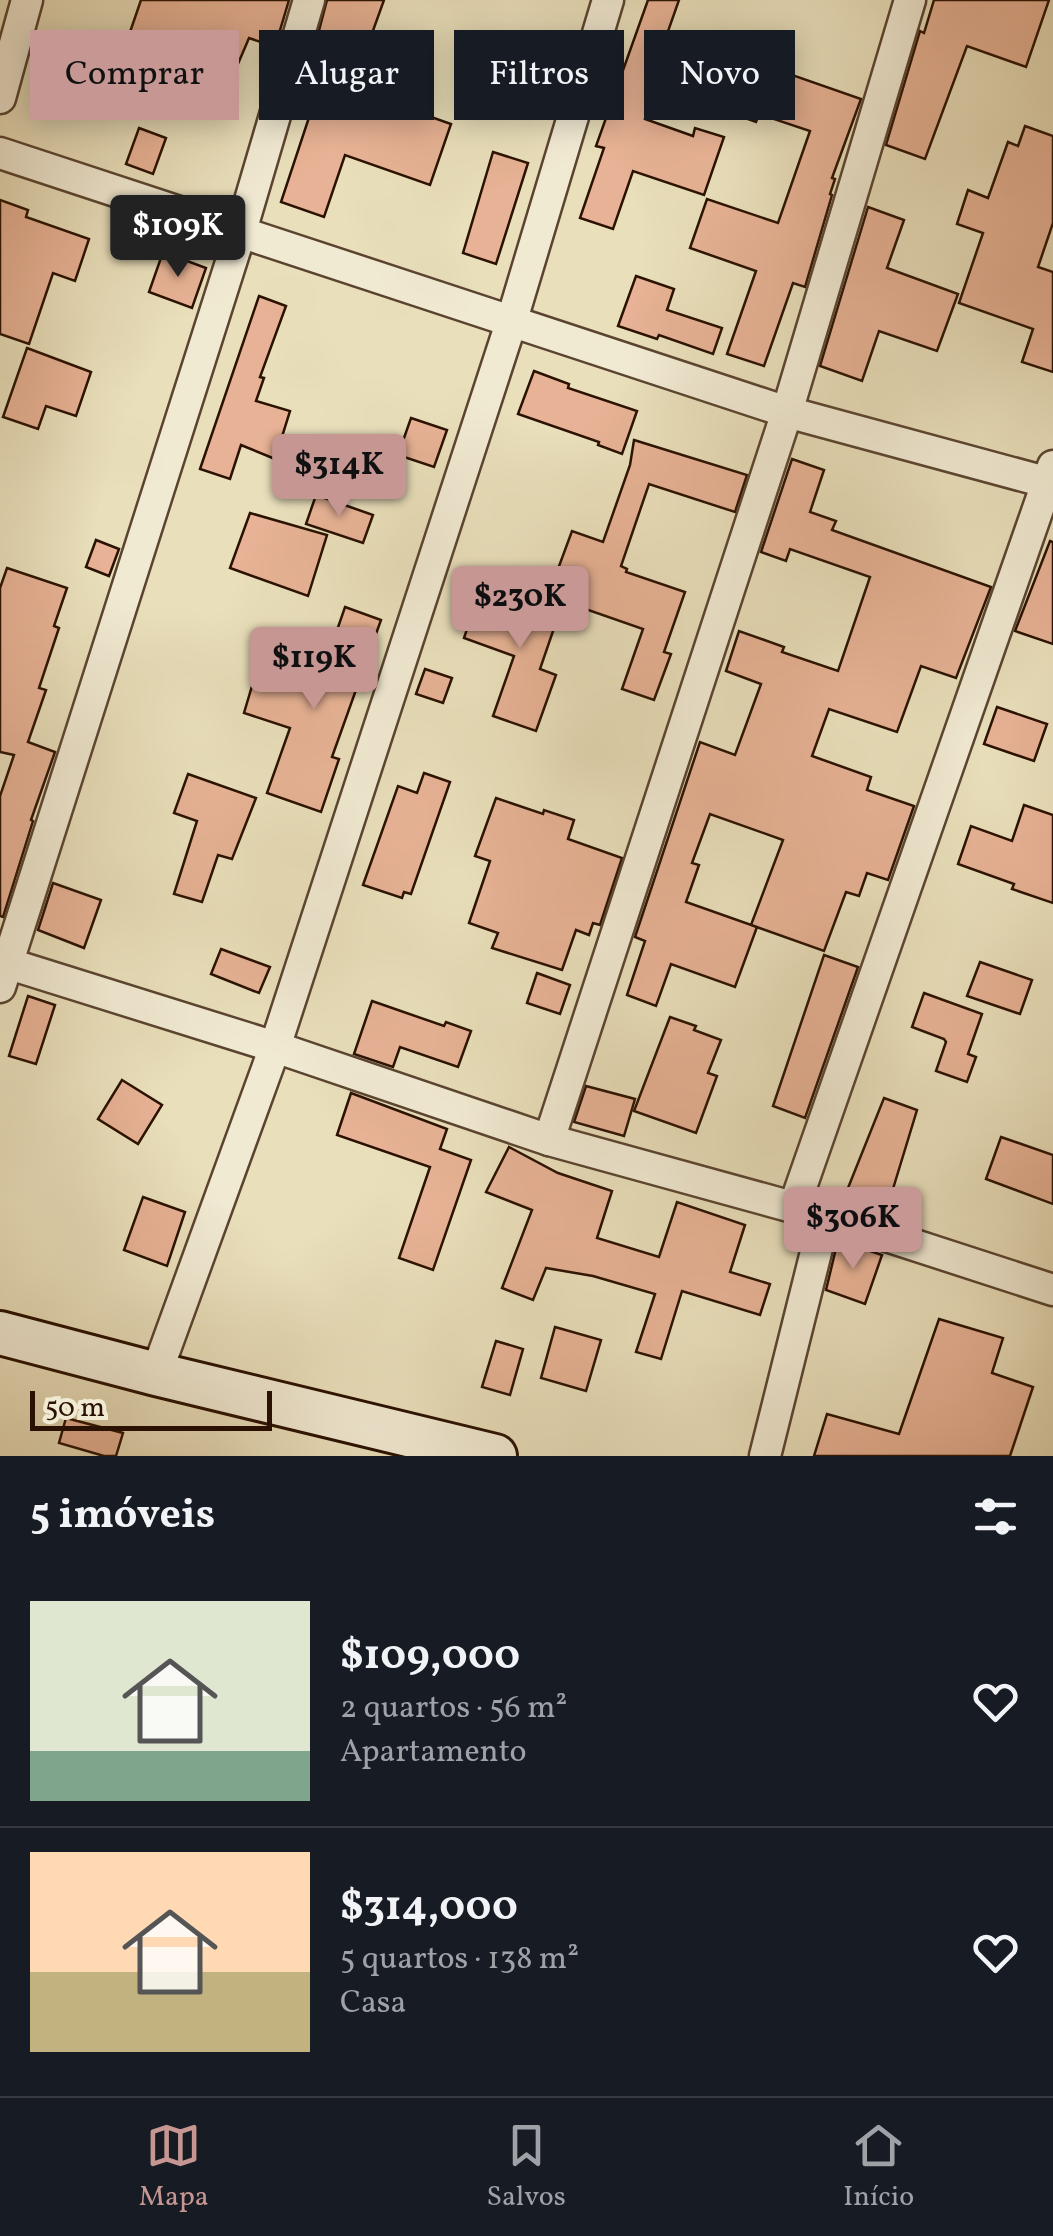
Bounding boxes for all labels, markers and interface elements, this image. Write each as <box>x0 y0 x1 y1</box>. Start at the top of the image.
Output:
chip: Comprar <box>30 30 239 120</box>
chip: Alugar <box>259 30 434 120</box>
chip: Filtros <box>454 30 624 120</box>
chip: Novo <box>644 30 795 120</box>
pin: $109K <box>108 195 248 280</box>
text: $109K <box>132 205 224 249</box>
pin: $314K <box>269 434 409 519</box>
text: $314K <box>294 444 384 488</box>
pin: $230K <box>450 566 590 651</box>
text: $230K <box>474 576 566 620</box>
pin: $119K <box>244 627 384 712</box>
text: $119K <box>272 637 356 681</box>
pin: $306K <box>783 1187 923 1272</box>
text: $306K <box>806 1197 900 1241</box>
scale bar <box>30 1386 272 1430</box>
text: 50 m <box>45 1389 105 1428</box>
text: 5 imóveis <box>30 1487 215 1546</box>
icon: filters <box>968 1489 1023 1544</box>
text: $109,000 <box>340 1628 520 1687</box>
icon: home <box>110 1641 230 1761</box>
icon: heart <box>968 1674 1023 1729</box>
text: 2 quartos · 56 m² <box>340 1687 567 1731</box>
text: Apartamento <box>340 1731 527 1775</box>
text: $314,000 <box>340 1879 518 1938</box>
icon: home <box>110 1892 230 2012</box>
icon: heart <box>968 1925 1023 1980</box>
text: 5 quartos · 138 m² <box>340 1938 579 1982</box>
text: Casa <box>340 1982 406 2026</box>
tab: Mapa <box>139 2118 209 2217</box>
tab: Salvos <box>486 2118 566 2217</box>
tab: Início <box>843 2118 914 2217</box>

